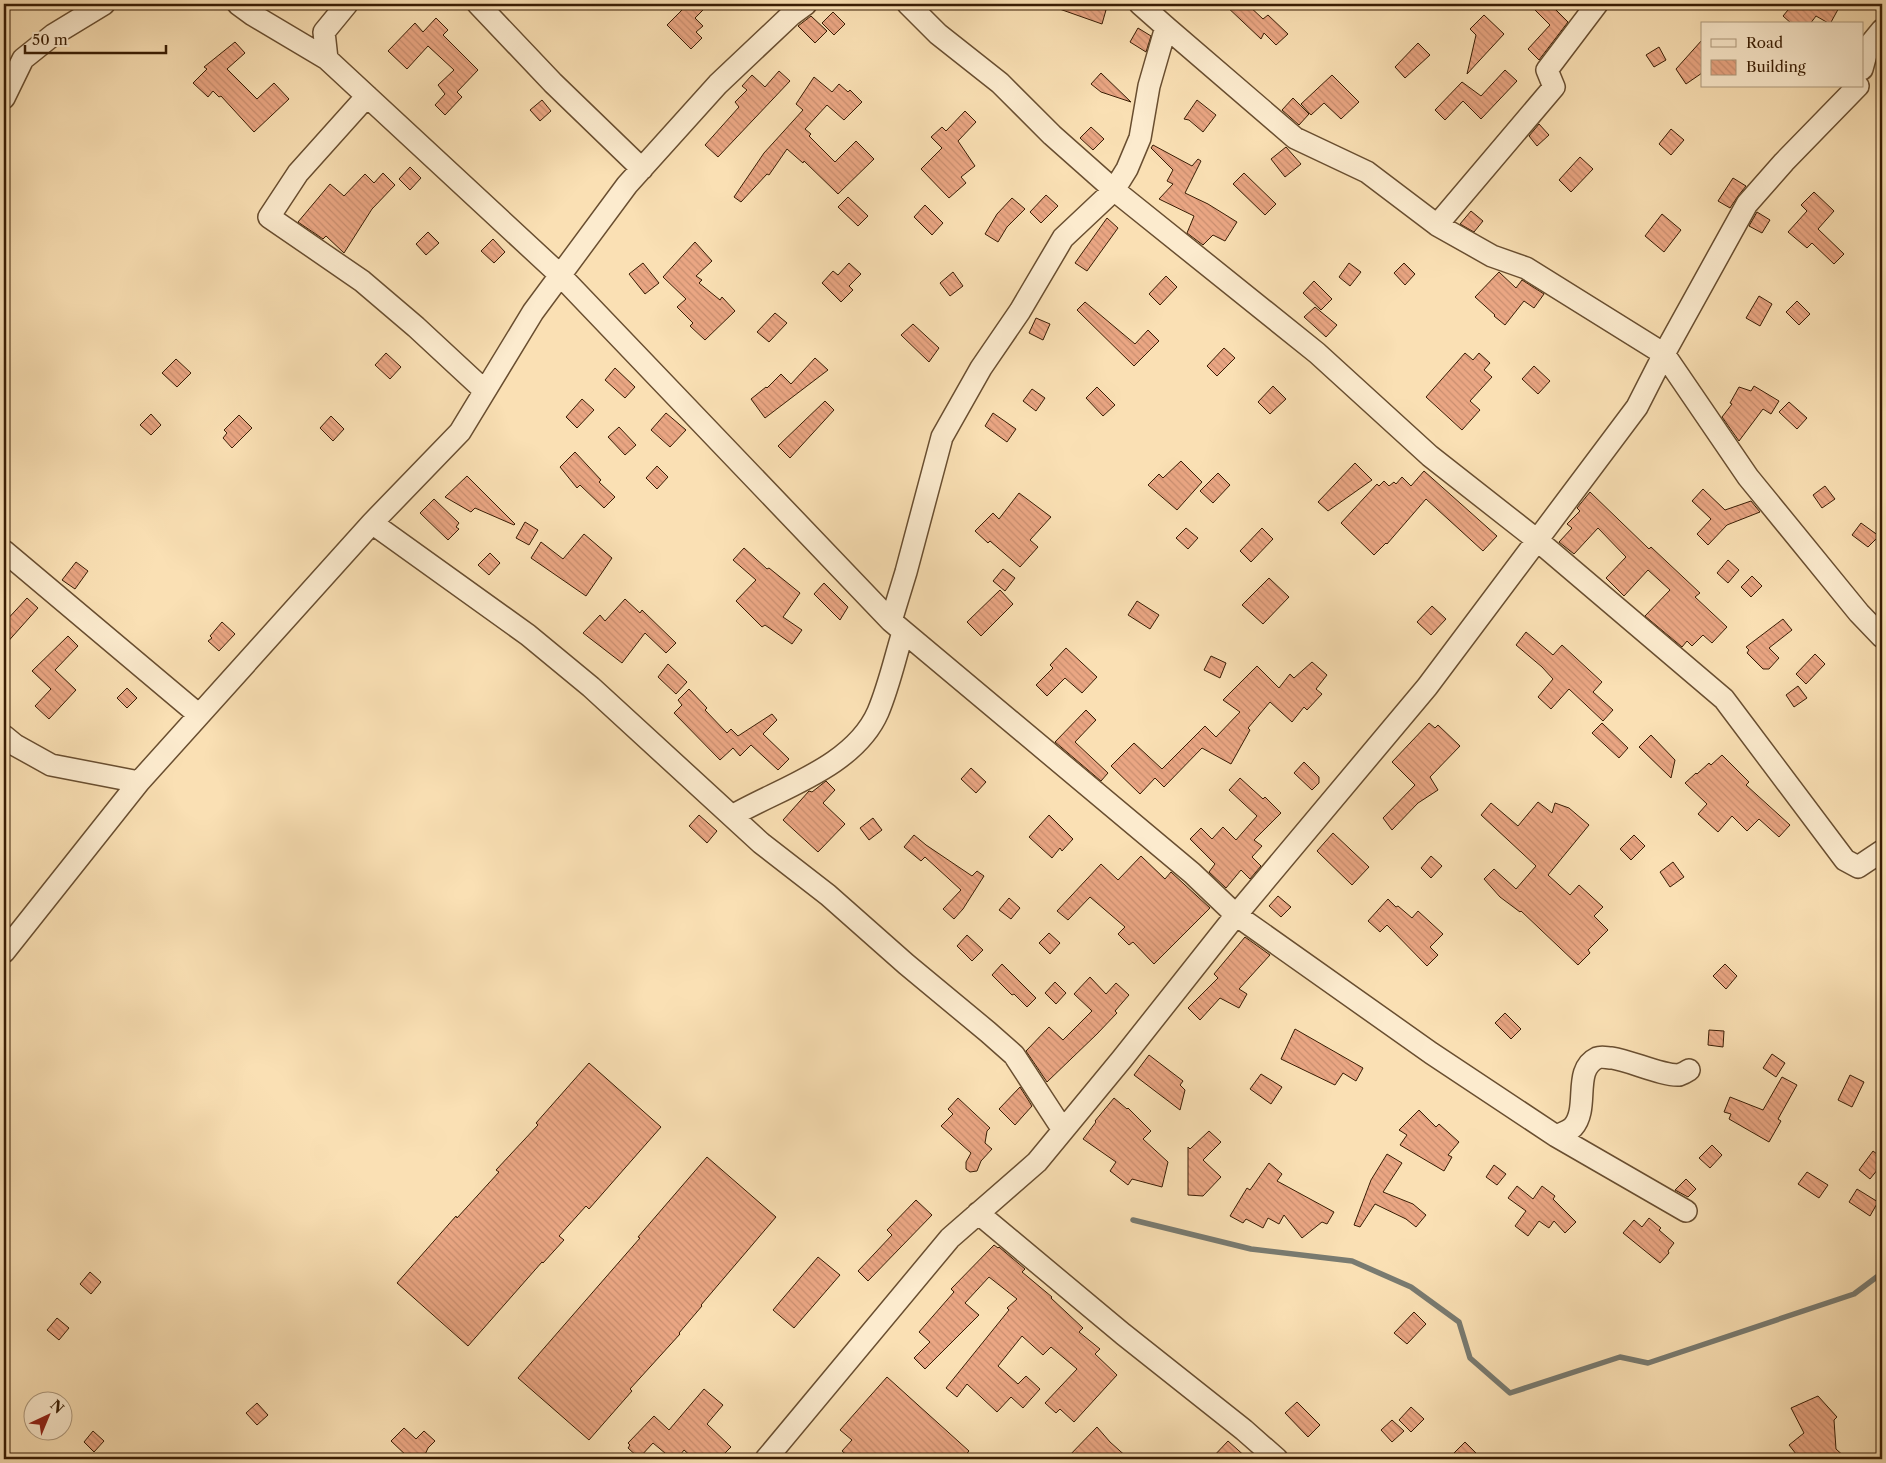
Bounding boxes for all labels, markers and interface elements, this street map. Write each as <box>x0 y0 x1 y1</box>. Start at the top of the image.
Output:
scale bar <box>25 22 166 54</box>
legend <box>1701 22 1864 88</box>
text: 50 m <box>32 30 68 49</box>
text: Road <box>1746 33 1783 52</box>
text: Building <box>1746 57 1806 76</box>
north arrow <box>22 1390 72 1440</box>
text: N <box>46 1396 68 1417</box>

